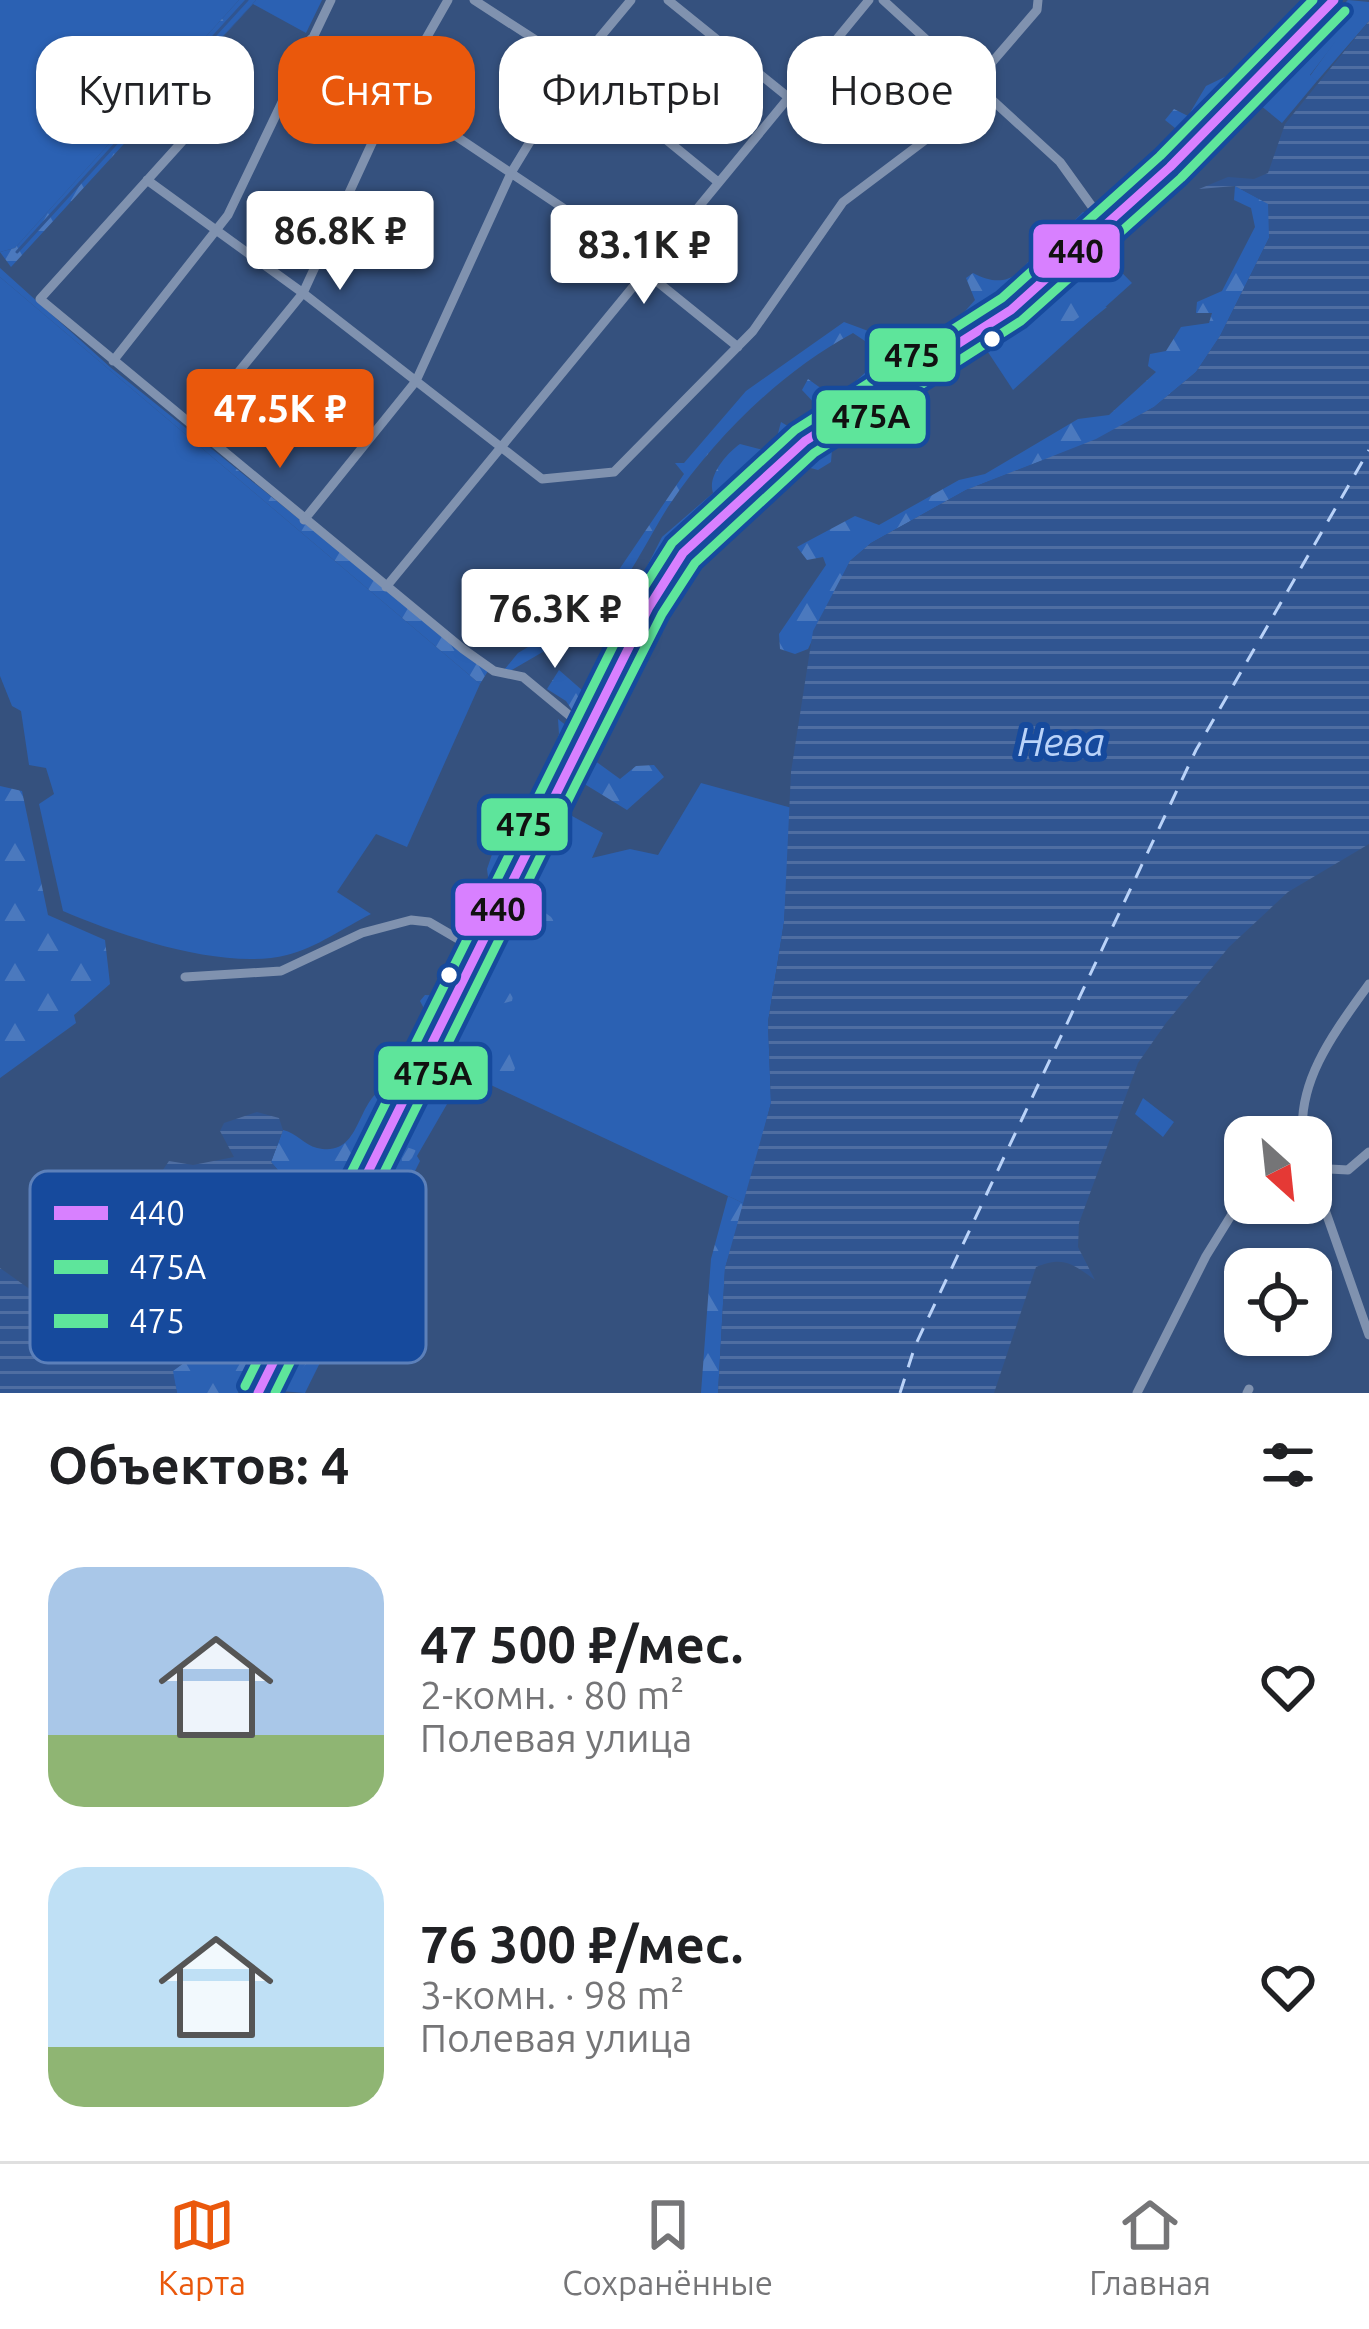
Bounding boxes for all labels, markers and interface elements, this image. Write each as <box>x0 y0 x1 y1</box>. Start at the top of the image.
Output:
chip: Купить <box>36 36 254 144</box>
chip: Снять <box>278 36 475 144</box>
chip: Фильтры <box>499 36 763 144</box>
chip: Новое <box>787 36 996 144</box>
pin: 86.8K ₽ <box>229 191 451 293</box>
pin: 83.1K ₽ <box>533 205 755 307</box>
text: 86.8K ₽ <box>274 208 406 251</box>
text: 83.1K ₽ <box>578 222 710 265</box>
line badge: 440 <box>1031 222 1122 280</box>
text: 440 <box>1048 232 1104 269</box>
line badge: 475 <box>867 326 958 384</box>
unlabelled marker <box>981 328 1003 350</box>
text: 475 <box>884 336 940 373</box>
pin: 47.5K ₽ <box>169 369 391 471</box>
text: 47.5K ₽ <box>214 386 346 429</box>
line badge: 475А <box>814 388 928 446</box>
text: 475А <box>831 397 911 434</box>
pin: 76.3K ₽ <box>444 569 666 671</box>
text: 76.3K ₽ <box>489 586 621 629</box>
water label: Нева <box>1017 720 1105 763</box>
line badge: 475 <box>479 796 570 853</box>
text: 475 <box>496 805 552 842</box>
line badge: 440 <box>453 881 544 938</box>
text: 440 <box>470 890 526 927</box>
unlabelled marker <box>438 964 460 986</box>
line badge: 475А <box>376 1044 490 1102</box>
text: 475А <box>393 1054 473 1091</box>
north arrow <box>1224 1116 1332 1224</box>
map controls <box>1224 1116 1332 1356</box>
legend <box>30 1171 426 1363</box>
text: 440 <box>129 1194 185 1231</box>
text: 475А <box>129 1248 207 1285</box>
button: locate <box>1224 1248 1332 1356</box>
text: 475 <box>129 1302 185 1339</box>
icon: filters <box>1255 1432 1321 1498</box>
text: Объектов: 4 <box>48 1436 349 1494</box>
icon: home <box>144 1615 288 1759</box>
text: 47 500 ₽/мес. <box>420 1615 743 1673</box>
icon: heart <box>1255 1654 1321 1720</box>
text: 2-комн. · 80 m² <box>420 1673 684 1716</box>
text: Полевая улица <box>420 1716 692 1759</box>
icon: home <box>144 1915 288 2059</box>
text: 76 300 ₽/мес. <box>420 1915 743 1973</box>
icon: heart <box>1255 1954 1321 2020</box>
text: 3-комн. · 98 m² <box>420 1973 684 2016</box>
text: Полевая улица <box>420 2016 692 2059</box>
tab: Карта <box>158 2192 246 2301</box>
tab: Сохранённые <box>562 2192 773 2301</box>
tab: Главная <box>1089 2192 1211 2301</box>

